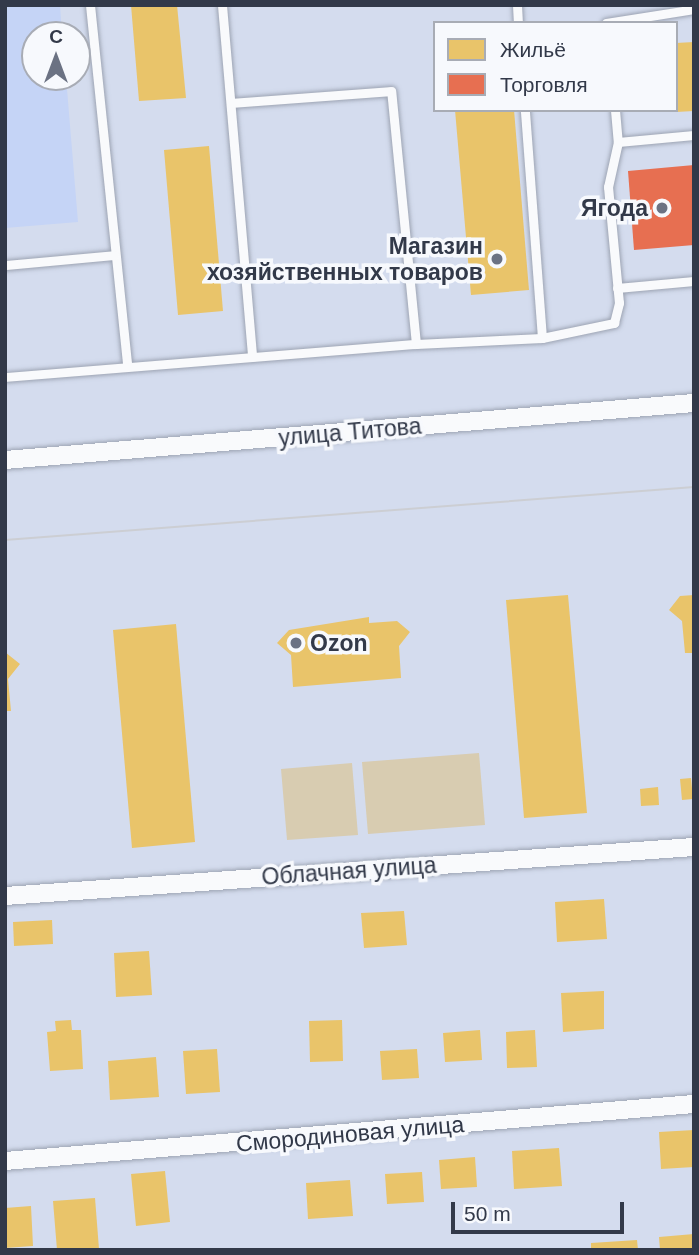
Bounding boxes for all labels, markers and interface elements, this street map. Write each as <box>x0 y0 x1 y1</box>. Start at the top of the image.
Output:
north arrow <box>21 21 91 91</box>
legend <box>433 21 678 112</box>
text: С <box>49 26 63 47</box>
text: Жильё <box>500 38 566 61</box>
text: Торговля <box>500 73 588 96</box>
place label: Ягода <box>581 194 648 222</box>
marker: Ягода <box>654 200 670 216</box>
place label: Магазин хозяйственных товаров <box>207 232 483 286</box>
marker: Магазин хозяйственных товаров <box>489 251 505 267</box>
street label: улица Титова <box>277 412 423 452</box>
place label: Ozon <box>310 629 367 657</box>
marker: Ozon <box>288 635 304 651</box>
street label: Облачная улица <box>261 851 437 891</box>
street label: Смородиновая улица <box>235 1110 465 1158</box>
scale bar <box>454 1188 627 1232</box>
text: 50 m <box>464 1202 511 1225</box>

